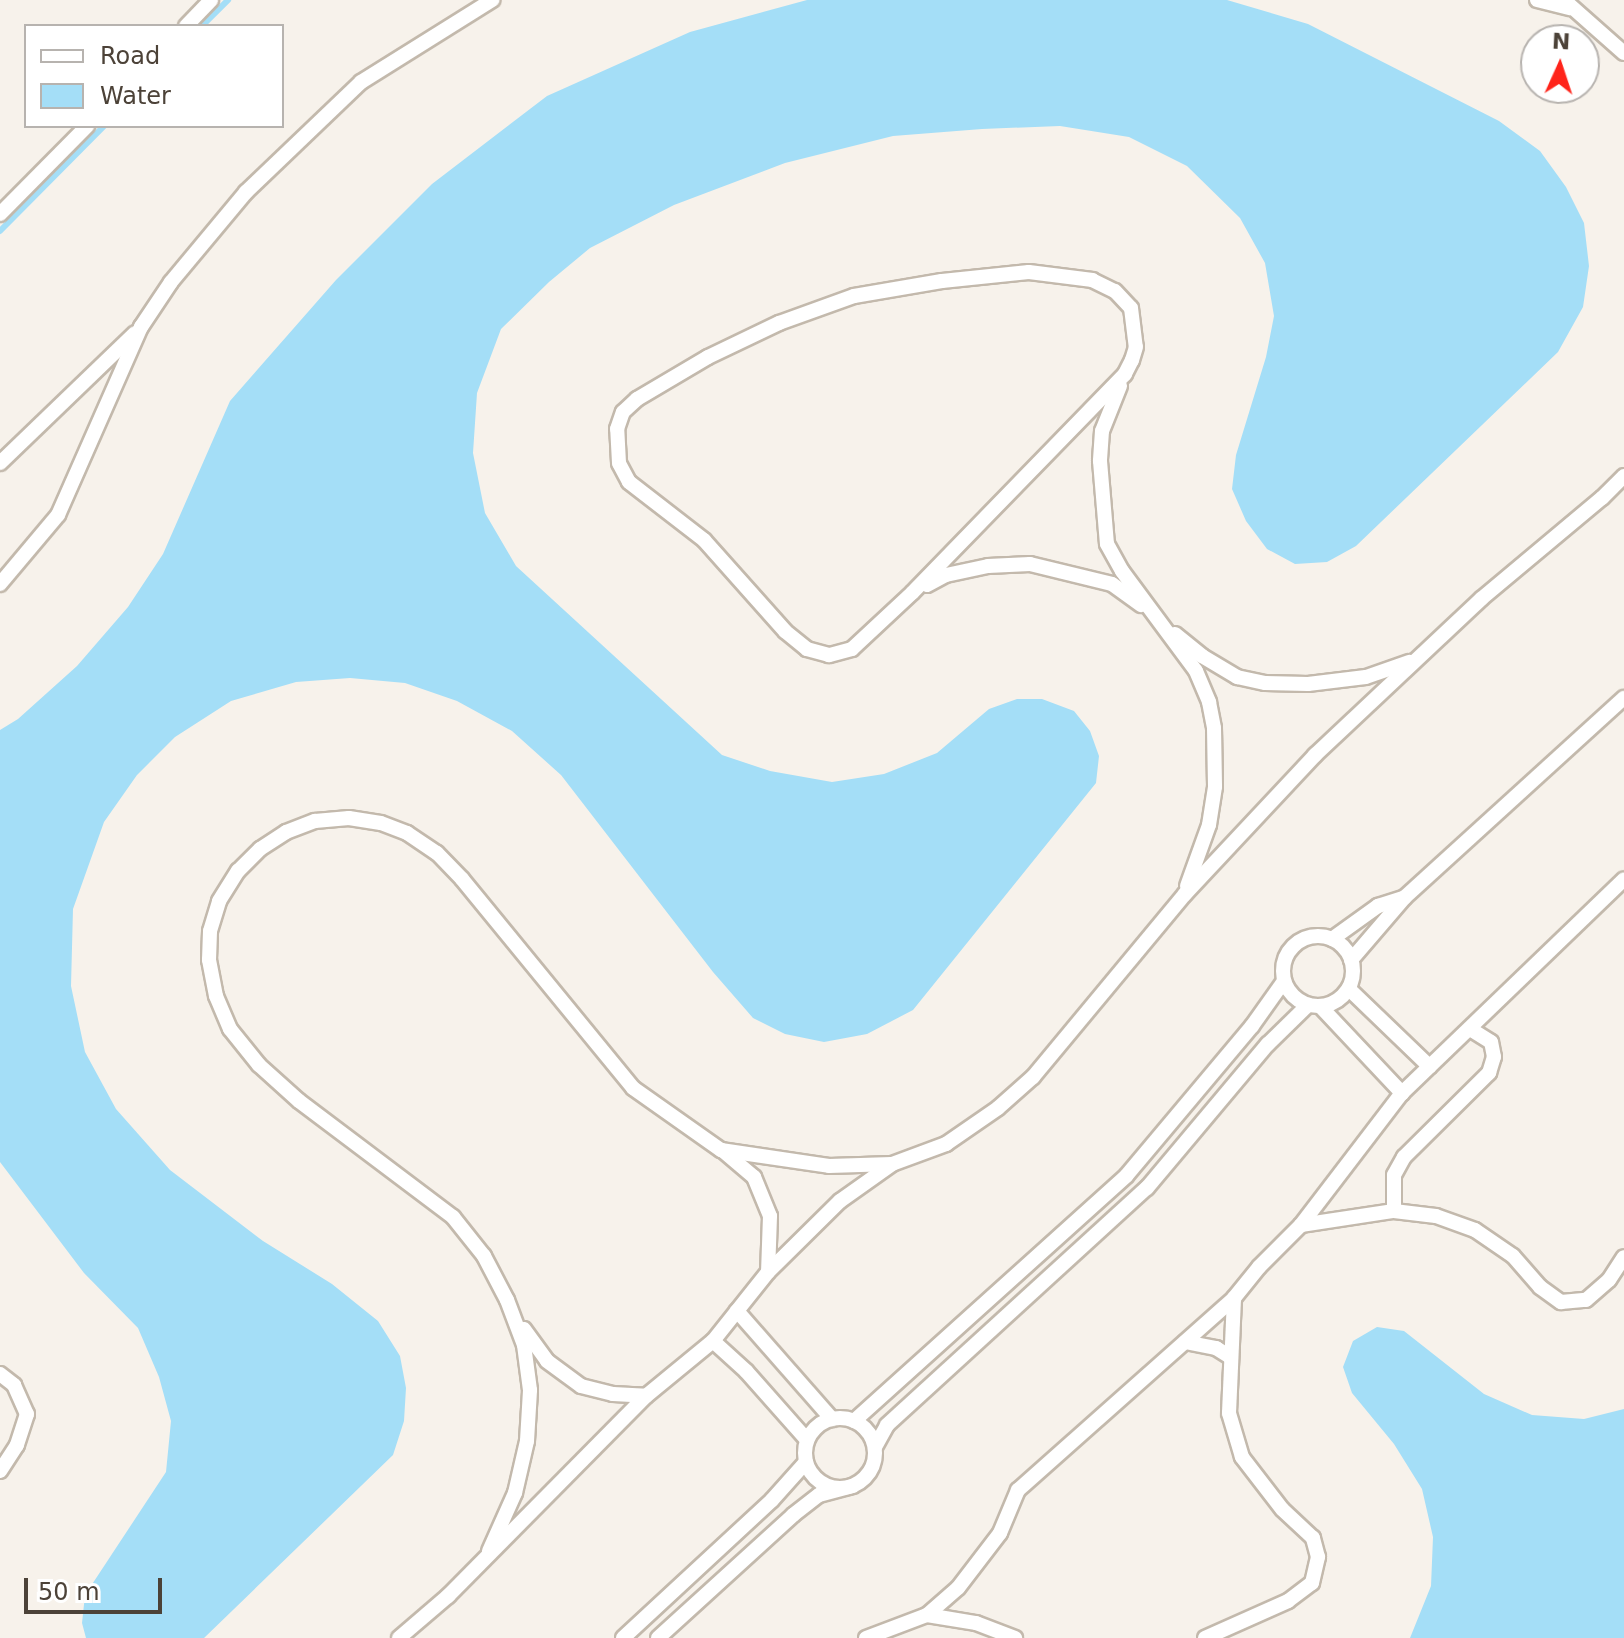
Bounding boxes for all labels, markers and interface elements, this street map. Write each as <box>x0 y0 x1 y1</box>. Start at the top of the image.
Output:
legend <box>24 24 284 128</box>
north arrow <box>1520 24 1600 104</box>
text: N <box>1551 29 1571 54</box>
text: Road <box>100 42 160 70</box>
text: Water <box>100 82 171 110</box>
scale bar <box>28 1562 166 1612</box>
text: 50 m <box>38 1578 100 1606</box>

